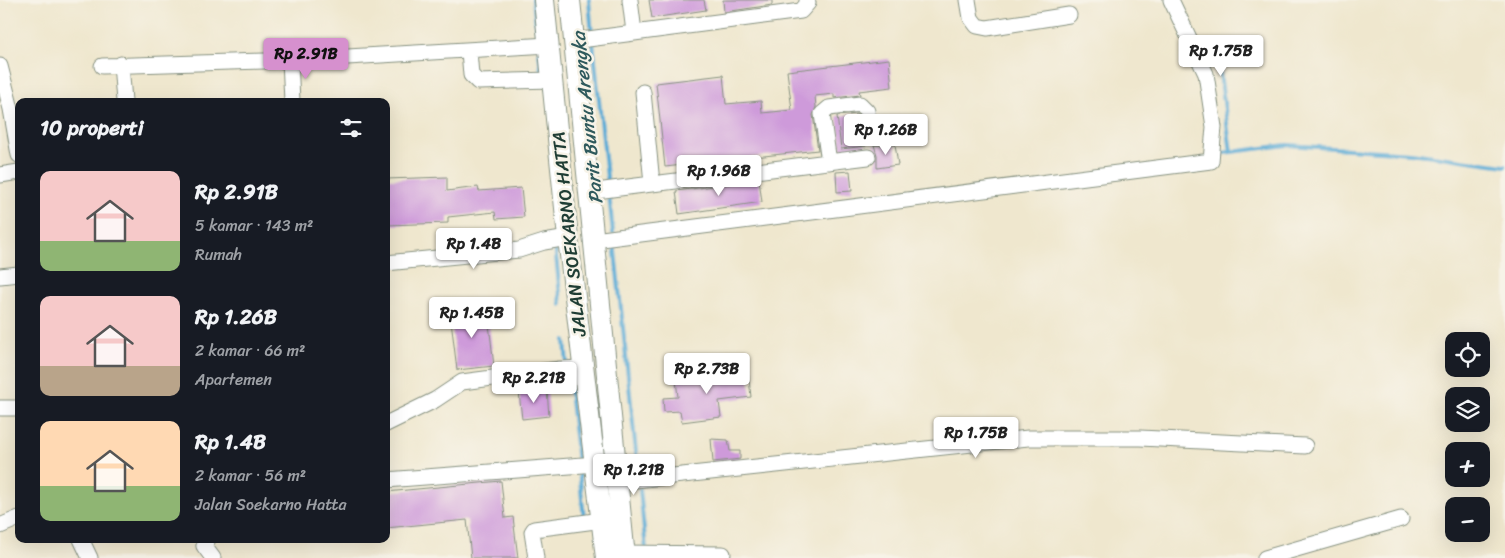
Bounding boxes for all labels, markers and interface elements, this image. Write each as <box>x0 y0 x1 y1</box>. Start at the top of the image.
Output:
water label: Parit Buntu Arengka <box>561 29 612 206</box>
pin: Rp 1.75B <box>1169 34 1273 77</box>
text: Rp 1.75B <box>1189 36 1253 65</box>
pin: Rp 2.91B <box>254 38 358 80</box>
text: Rp 2.91B <box>274 39 338 68</box>
text: 10 properti <box>40 109 144 147</box>
icon: filters <box>337 114 365 142</box>
pin: Rp 1.26B <box>834 114 938 156</box>
text: Rp 1.26B <box>855 115 917 144</box>
street label: JALAN SOEKARNO HATTA <box>542 130 596 339</box>
pin: Rp 1.96B <box>667 154 771 197</box>
text: Rp 1.96B <box>687 156 751 185</box>
text: Rp 2.91B <box>195 173 278 211</box>
icon: home <box>80 191 140 251</box>
text: 5 kamar · 143 m² <box>195 211 313 240</box>
pin: Rp 1.4B <box>428 228 520 270</box>
text: Rp 1.4B <box>447 229 501 258</box>
text: Rumah <box>195 240 242 269</box>
pin: Rp 1.45B <box>420 296 524 339</box>
text: Rp 1.26B <box>195 298 277 336</box>
text: Rp 1.45B <box>440 298 504 327</box>
icon: home <box>80 316 140 376</box>
map controls <box>1445 332 1490 542</box>
button: locate <box>1445 332 1490 377</box>
text: 2 kamar · 66 m² <box>195 336 305 365</box>
pin: Rp 2.73B <box>655 352 759 395</box>
text: Rp 2.73B <box>675 354 739 383</box>
pin: Rp 2.21B <box>482 362 586 404</box>
text: Rp 2.21B <box>503 363 565 392</box>
text: Apartemen <box>195 365 272 394</box>
button: layers <box>1445 387 1490 432</box>
pin: Rp 1.75B <box>924 416 1028 459</box>
text: Rp 1.75B <box>944 418 1008 447</box>
text: Rp 1.4B <box>195 423 266 461</box>
icon: home <box>80 441 140 501</box>
button: + <box>1445 442 1490 487</box>
pin: Rp 1.21B <box>582 454 686 496</box>
text: Rp 1.21B <box>604 455 664 484</box>
text: 2 kamar · 56 m² <box>195 461 306 490</box>
text: Jalan Soekarno Hatta <box>195 490 347 519</box>
button: − <box>1445 497 1490 542</box>

